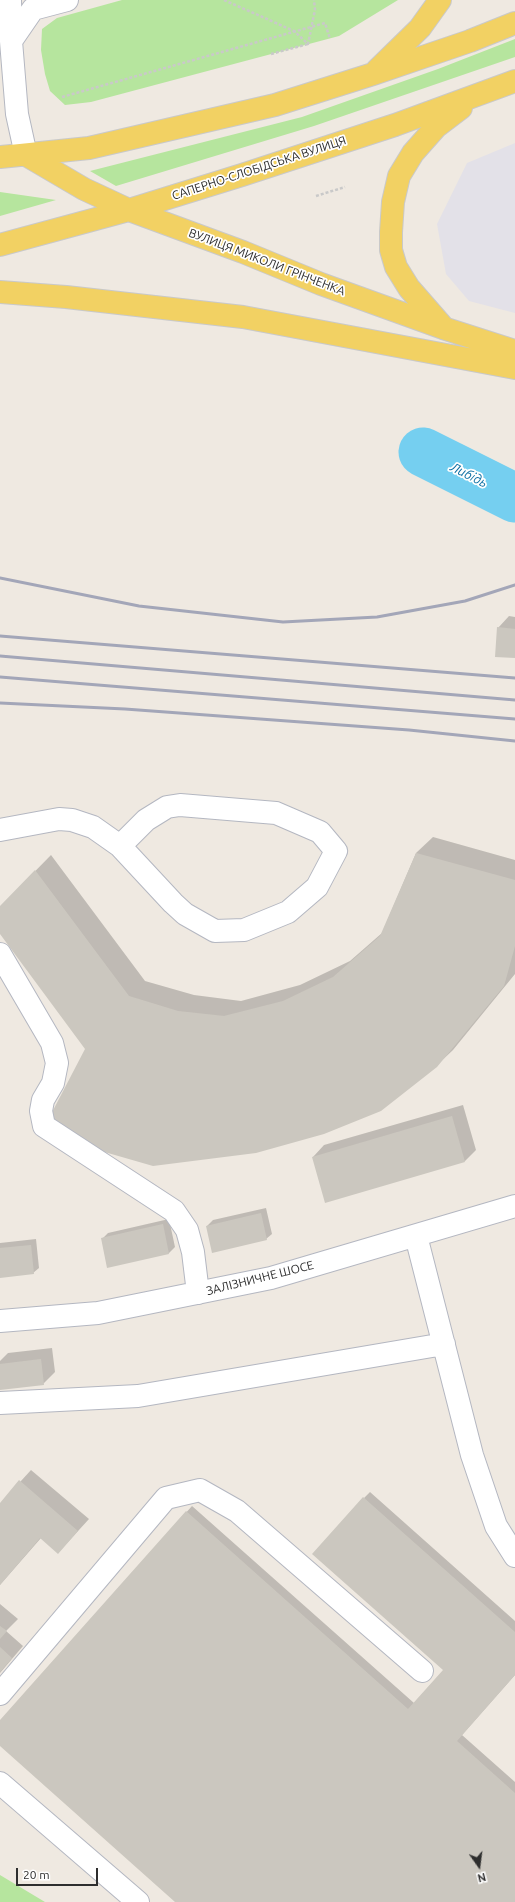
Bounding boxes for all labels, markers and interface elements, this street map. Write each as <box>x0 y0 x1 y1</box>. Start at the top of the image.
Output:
street label: САПЕРНО-СЛОБІДСЬКА ВУЛИЦЯ <box>170 133 348 203</box>
street label: ВУЛИЦЯ МИКОЛИ ГРІНЧЕНКА <box>187 225 347 299</box>
water label: Либідь <box>448 459 490 491</box>
street label: ЗАЛІЗНИЧНЕ ШОСЕ <box>205 1258 315 1298</box>
north arrow <box>459 1846 499 1886</box>
scale bar <box>18 1860 100 1886</box>
text: 20 m <box>23 1868 50 1881</box>
text: N <box>476 1871 487 1884</box>

